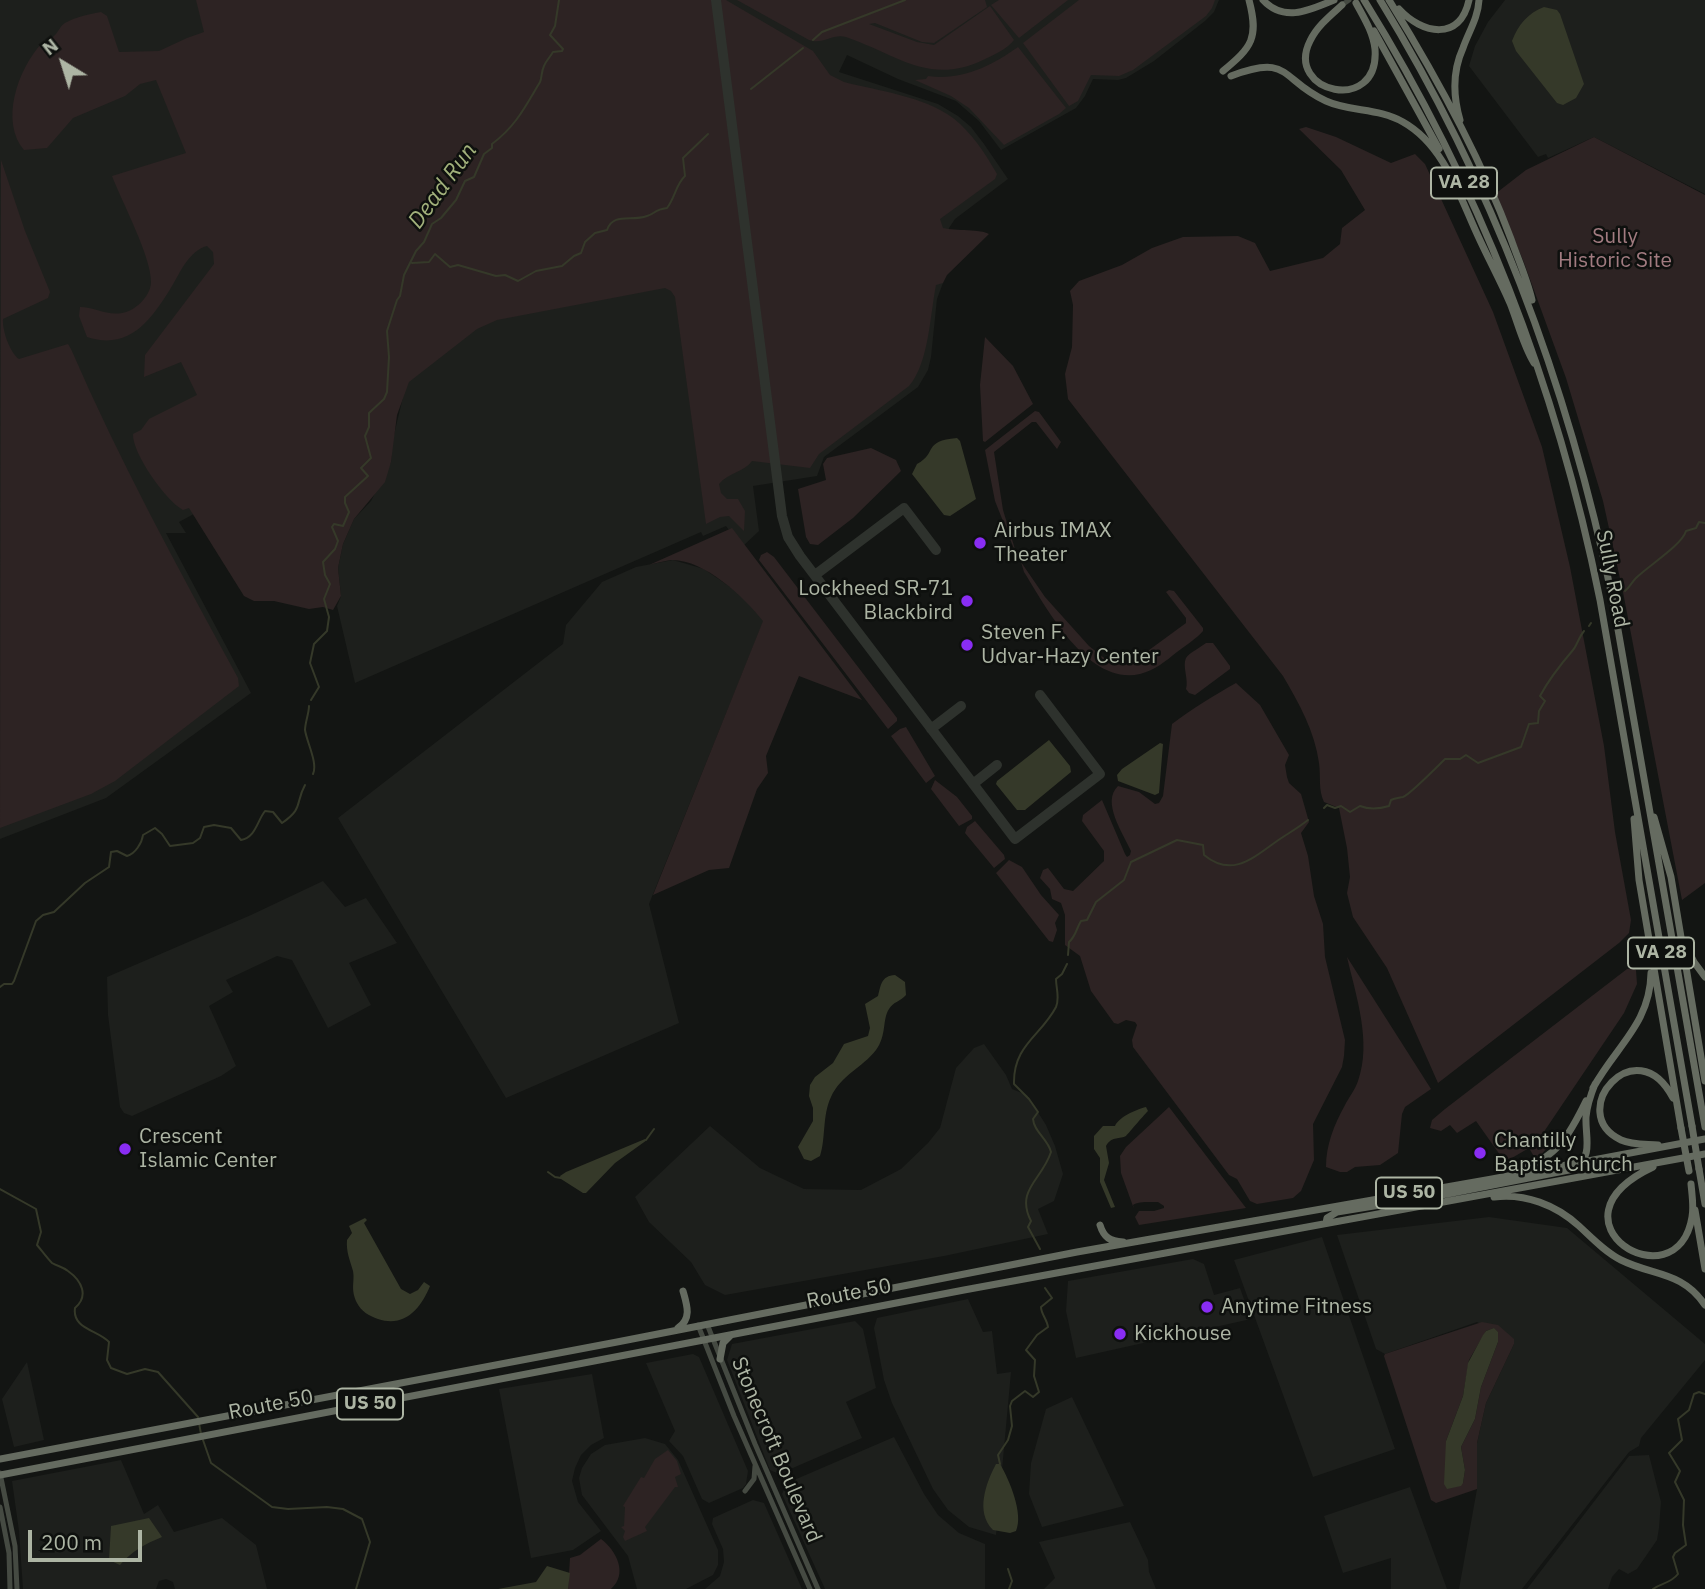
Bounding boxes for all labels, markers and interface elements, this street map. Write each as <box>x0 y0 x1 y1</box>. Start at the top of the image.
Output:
north arrow <box>28 28 98 98</box>
text: N <box>37 33 63 60</box>
water label: Dead Run <box>403 138 483 234</box>
road number: VA 28 <box>1431 168 1497 198</box>
park label: Sully Historic Site <box>1558 224 1672 274</box>
place label: Airbus IMAX Theater <box>994 518 1112 568</box>
street label: Sully Road <box>1590 528 1634 630</box>
marker: Airbus IMAX Theater <box>972 535 988 551</box>
place label: Lockheed SR-71 Blackbird <box>798 576 953 626</box>
marker: Lockheed SR-71 Blackbird <box>959 593 975 609</box>
place label: Steven F. Udvar-Hazy Center <box>981 620 1159 670</box>
marker: Steven F. Udvar-Hazy Center <box>959 637 975 653</box>
road number: VA 28 <box>1628 937 1694 968</box>
place label: Crescent Islamic Center <box>139 1124 277 1174</box>
place label: Chantilly Baptist Church <box>1494 1128 1633 1178</box>
marker: Crescent Islamic Center <box>117 1141 133 1157</box>
marker: Chantilly Baptist Church <box>1472 1145 1488 1161</box>
road number: US 50 <box>1376 1177 1442 1208</box>
street label: Route 50 <box>804 1273 894 1315</box>
place label: Anytime Fitness <box>1221 1294 1372 1320</box>
marker: Anytime Fitness <box>1199 1299 1215 1315</box>
place label: Kickhouse <box>1134 1321 1232 1347</box>
marker: Kickhouse <box>1112 1326 1128 1342</box>
street label: Stonecroft Boulevard <box>725 1353 827 1547</box>
street label: Route 50 <box>226 1384 316 1426</box>
road number: US 50 <box>337 1388 403 1420</box>
scale bar <box>32 1516 145 1560</box>
text: 200 m <box>41 1528 102 1556</box>

